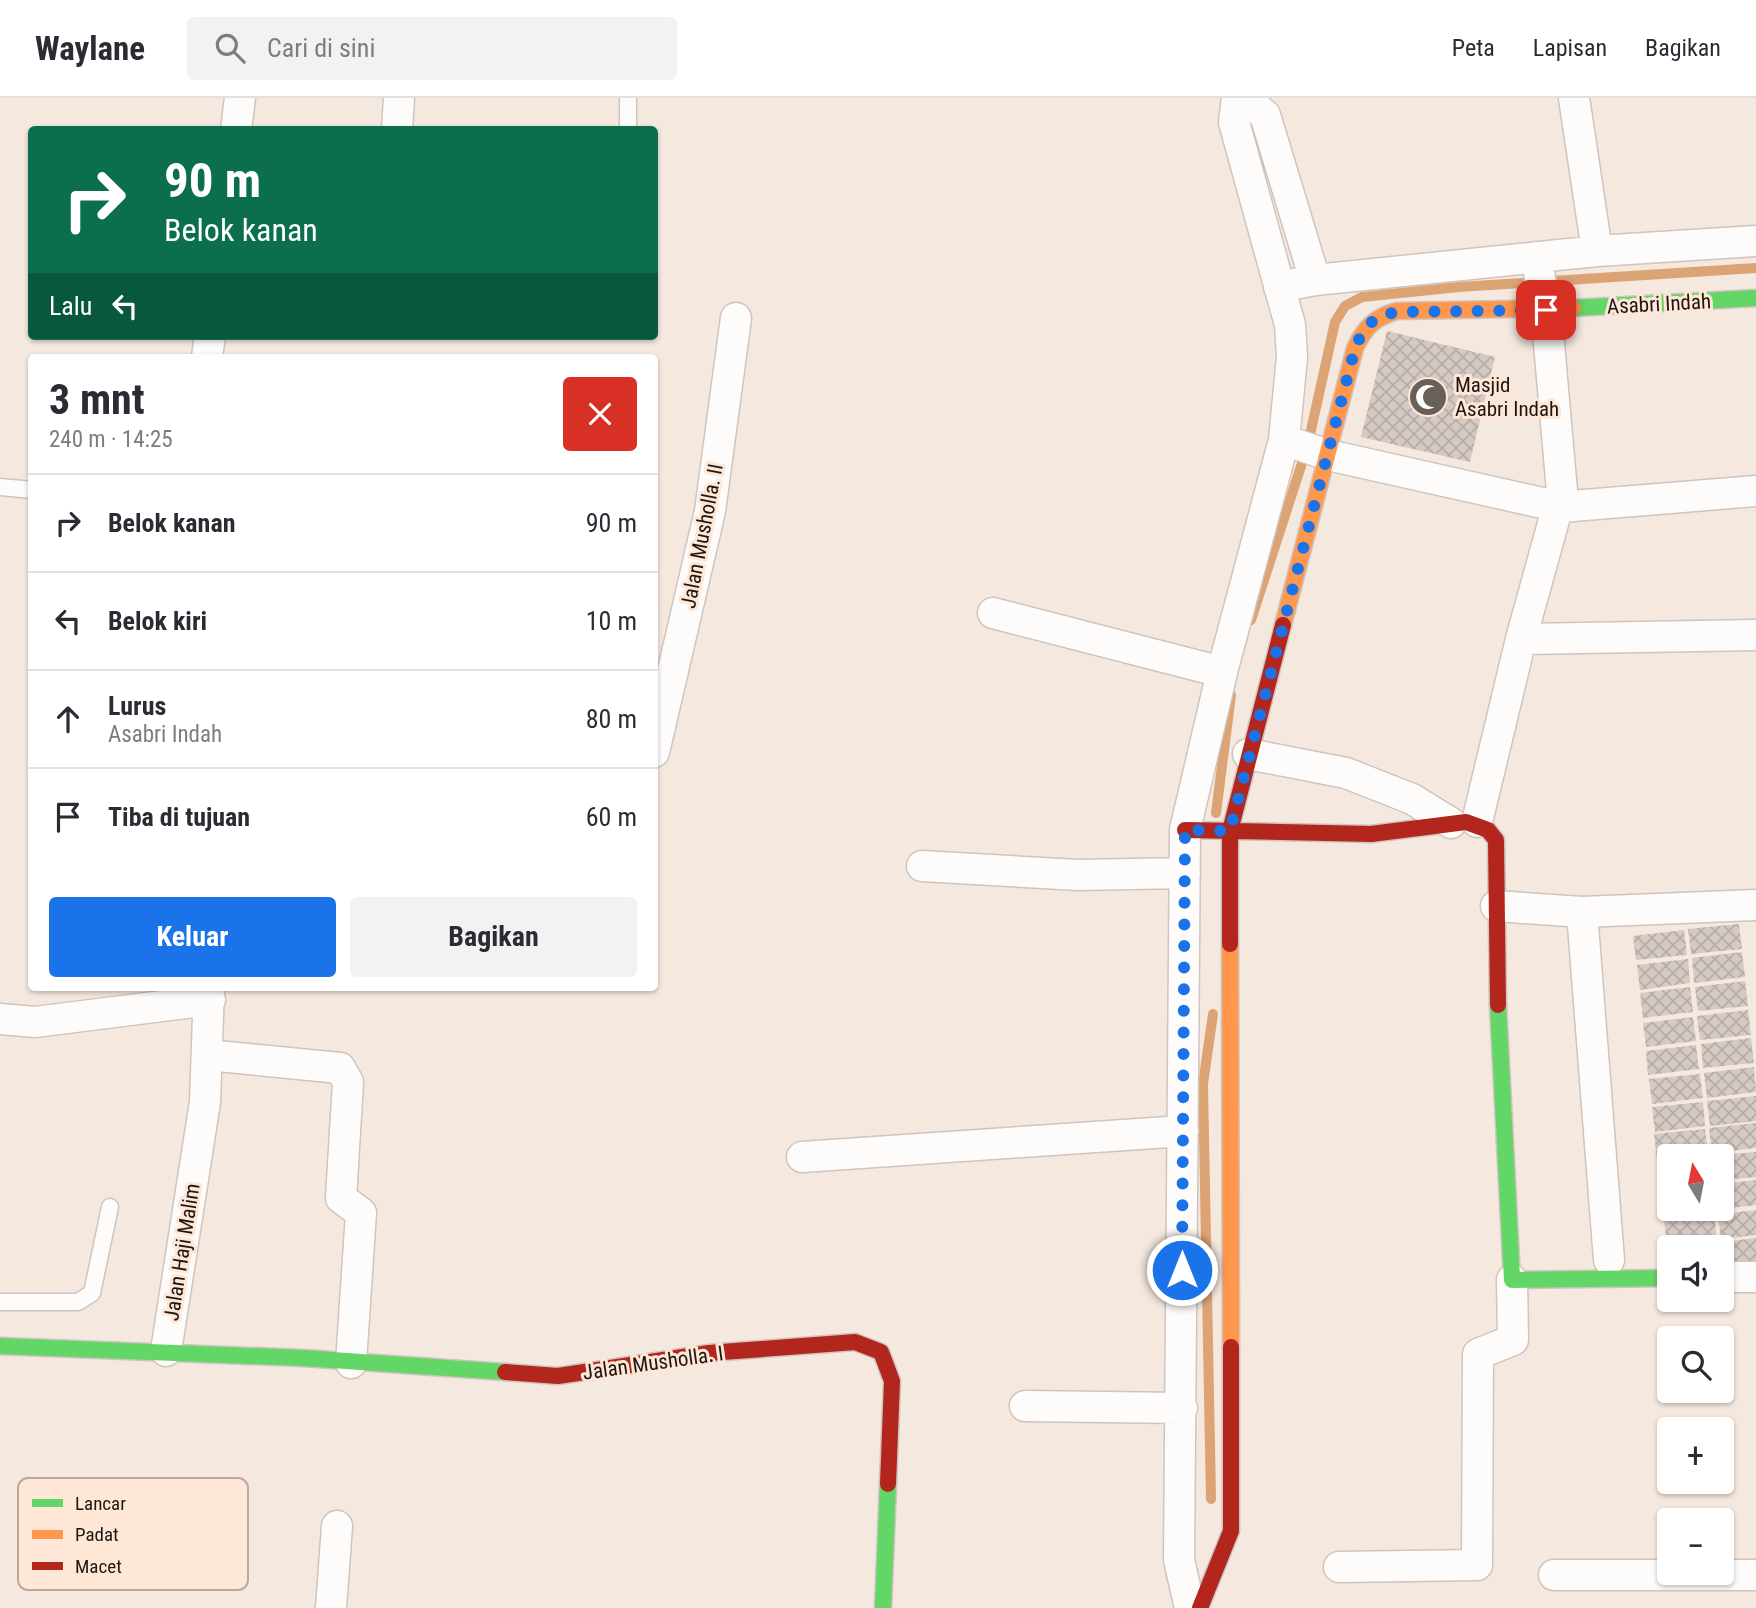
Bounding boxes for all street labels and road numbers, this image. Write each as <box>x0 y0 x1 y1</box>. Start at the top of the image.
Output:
street label: Asabri Indah <box>1606 289 1712 319</box>
street label: Jalan Musholla. II <box>676 462 728 610</box>
street label: Jalan Haji Malim <box>159 1182 205 1322</box>
street label: Jalan Musholla. I <box>581 1341 725 1385</box>

